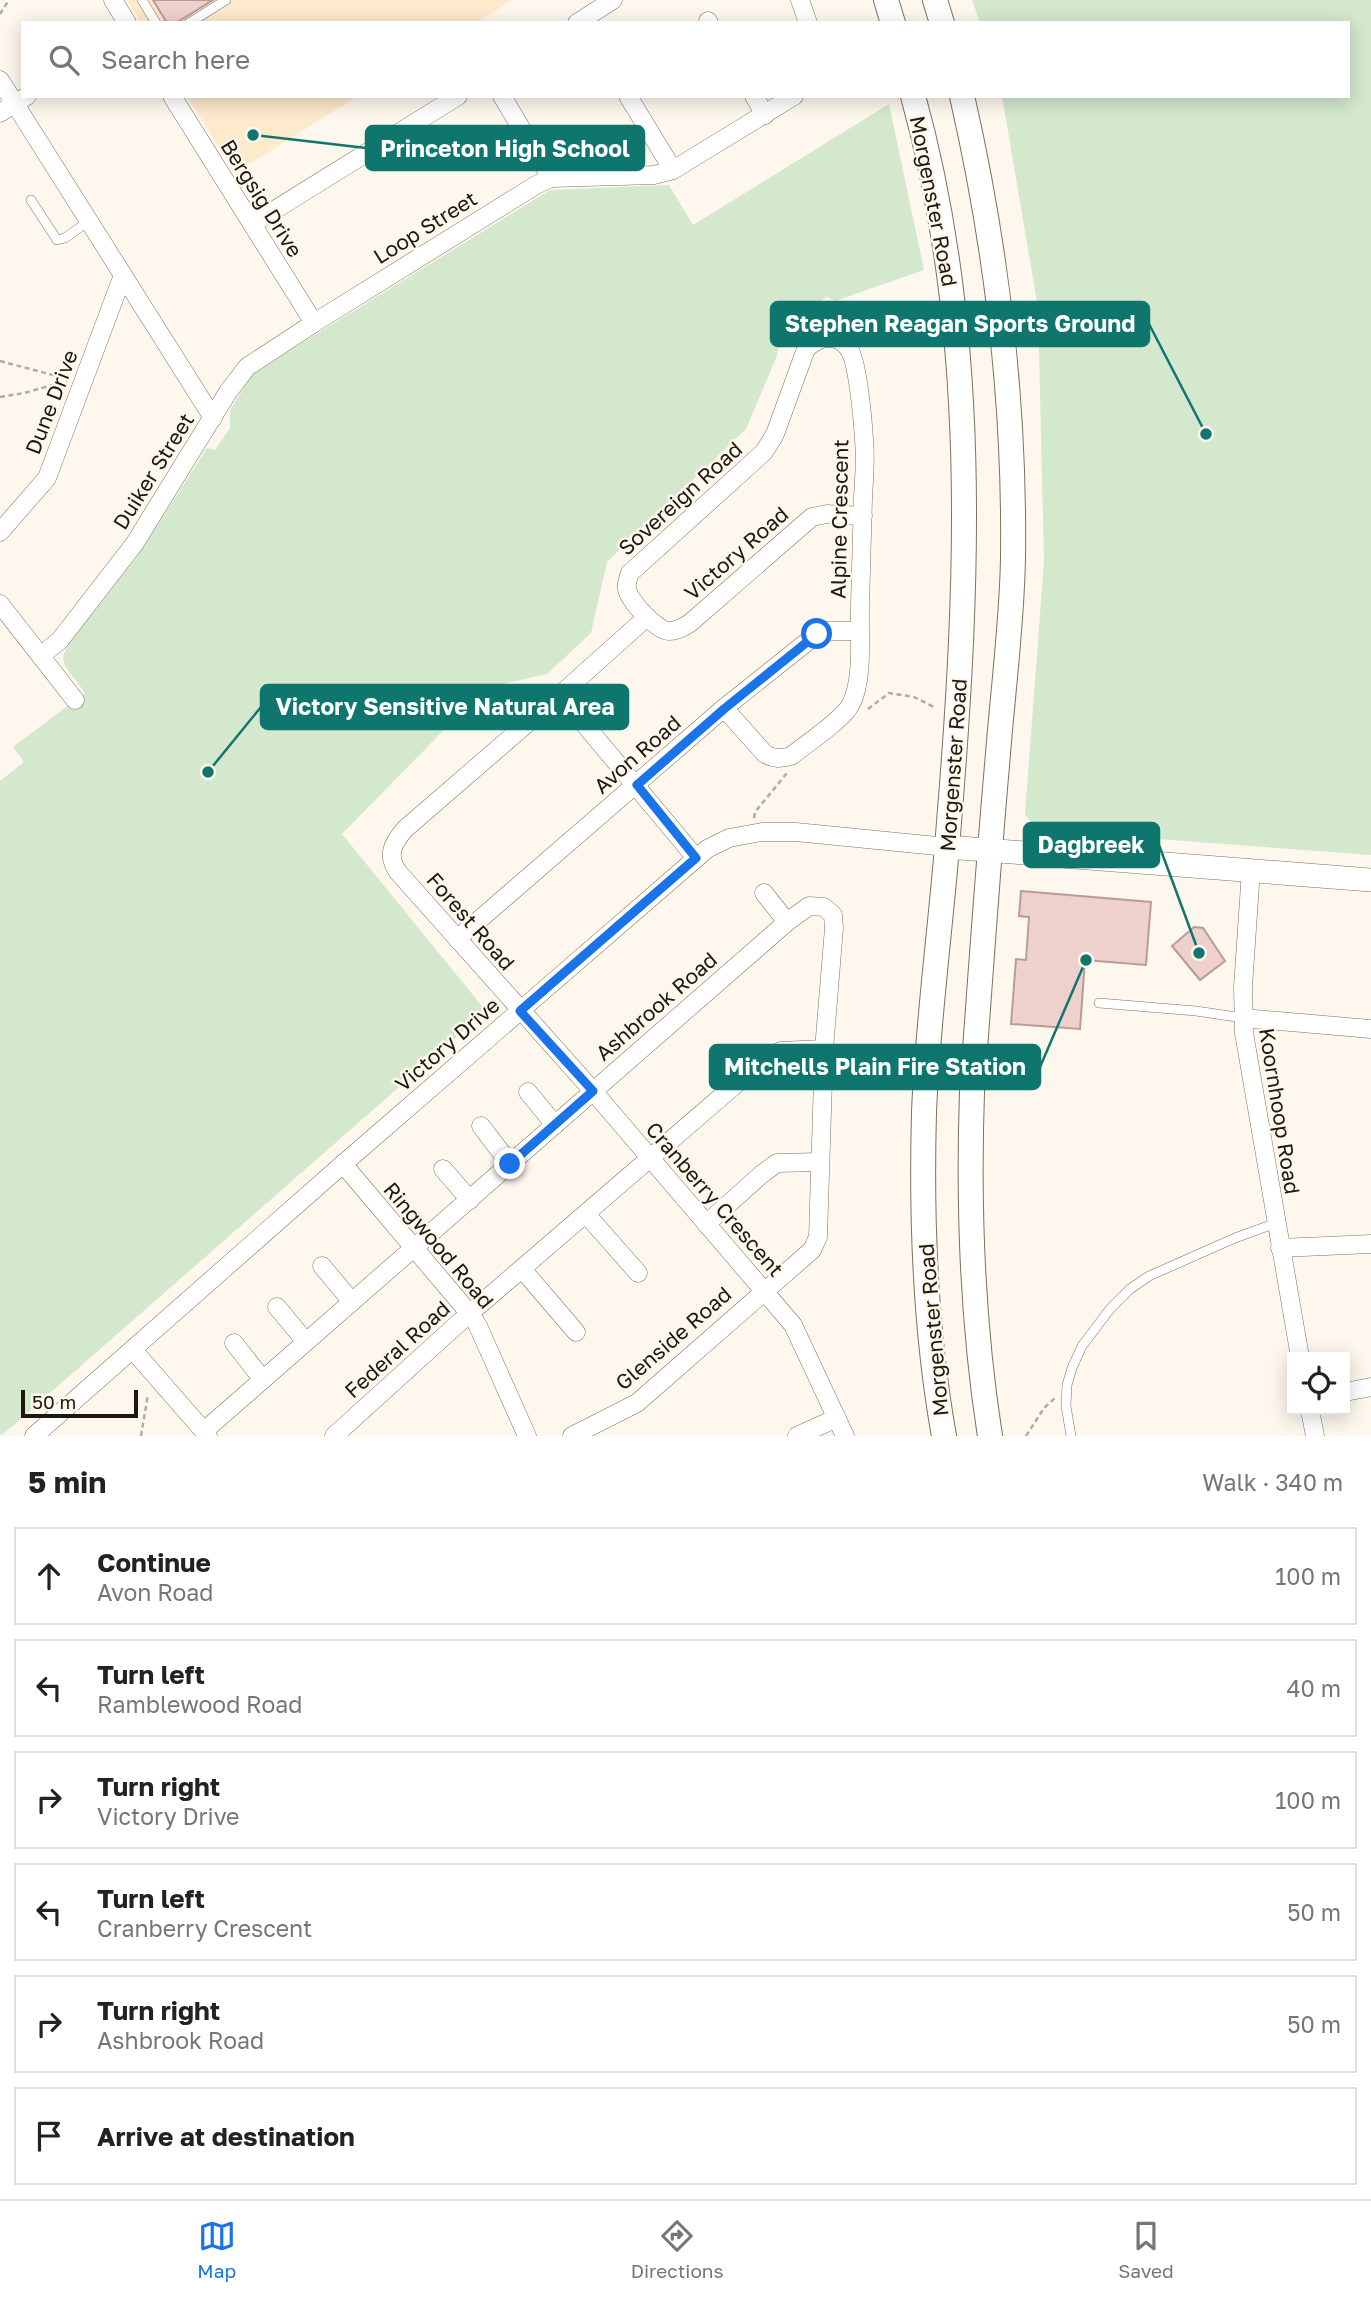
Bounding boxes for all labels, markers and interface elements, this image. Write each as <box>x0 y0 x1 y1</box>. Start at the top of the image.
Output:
search box <box>21 21 1350 98</box>
icon: search <box>45 41 83 79</box>
text: Search here <box>101 44 250 75</box>
street label: Morgenster Road <box>905 113 963 289</box>
callout: Princeton High School <box>366 126 644 170</box>
street label: Bergsig Drive <box>215 134 309 262</box>
text: Princeton High School <box>380 134 630 162</box>
street label: Loop Street <box>368 185 482 269</box>
callout: Stephen Reagan Sports Ground <box>771 302 1149 346</box>
text: Stephen Reagan Sports Ground <box>785 309 1135 337</box>
street label: Dune Drive <box>19 346 83 458</box>
street label: Duiker Street <box>107 408 199 534</box>
street label: Sovereign Road <box>613 436 747 560</box>
street label: Alpine Crescent <box>825 439 853 599</box>
street label: Victory Road <box>679 501 793 605</box>
route start <box>801 618 832 649</box>
street label: Morgenster Road <box>934 678 972 852</box>
callout: Victory Sensitive Natural Area <box>261 685 628 729</box>
text: Victory Sensitive Natural Area <box>275 692 615 720</box>
street label: Avon Road <box>588 709 686 799</box>
callout: Dagbreek <box>1024 823 1159 867</box>
text: Dagbreek <box>1037 830 1145 858</box>
street label: Forest Road <box>421 867 521 975</box>
street label: Ashbrook Road <box>590 946 722 1066</box>
street label: Victory Drive <box>389 992 505 1096</box>
street label: Koornhoop Road <box>1254 1026 1306 1196</box>
callout: Mitchells Plain Fire Station <box>710 1045 1040 1089</box>
text: Mitchells Plain Fire Station <box>724 1052 1026 1080</box>
street label: Cranberry Crescent <box>641 1116 789 1282</box>
route end <box>494 1148 525 1179</box>
street label: Ringwood Road <box>378 1176 500 1314</box>
street label: Morgenster Road <box>912 1243 954 1417</box>
street label: Glenside Road <box>610 1281 736 1395</box>
street label: Federal Road <box>339 1295 455 1403</box>
map controls <box>1287 1352 1350 1415</box>
button: locate <box>1287 1352 1350 1415</box>
scale bar <box>21 1387 138 1419</box>
text: 50 m <box>32 1390 76 1413</box>
text: 5 min <box>28 1464 106 1500</box>
text: Walk · 340 m <box>1202 1468 1343 1496</box>
text: Continue <box>97 1547 211 1578</box>
icon: ahead <box>30 1557 68 1595</box>
text: 100 m <box>1275 1562 1341 1590</box>
text: Avon Road <box>97 1578 214 1606</box>
text: Turn left <box>97 1659 205 1690</box>
icon: left <box>30 1669 68 1707</box>
text: 40 m <box>1287 1674 1341 1702</box>
text: Ramblewood Road <box>97 1690 302 1718</box>
text: Turn right <box>97 1771 220 1802</box>
icon: right <box>30 1781 68 1819</box>
text: 100 m <box>1275 1786 1341 1814</box>
text: Victory Drive <box>97 1802 239 1830</box>
text: Turn left <box>97 1883 205 1914</box>
icon: left <box>30 1893 68 1931</box>
text: 50 m <box>1287 1898 1341 1926</box>
text: Cranberry Crescent <box>97 1914 312 1942</box>
text: Turn right <box>97 1995 220 2026</box>
icon: right <box>30 2005 68 2043</box>
text: 50 m <box>1287 2010 1341 2038</box>
text: Ashbrook Road <box>97 2026 264 2054</box>
icon: arrive <box>30 2117 68 2155</box>
text: Arrive at destination <box>97 2121 355 2152</box>
tab: Map <box>197 2217 236 2282</box>
tab: Directions <box>631 2217 724 2282</box>
tab: Saved <box>1118 2217 1174 2282</box>

